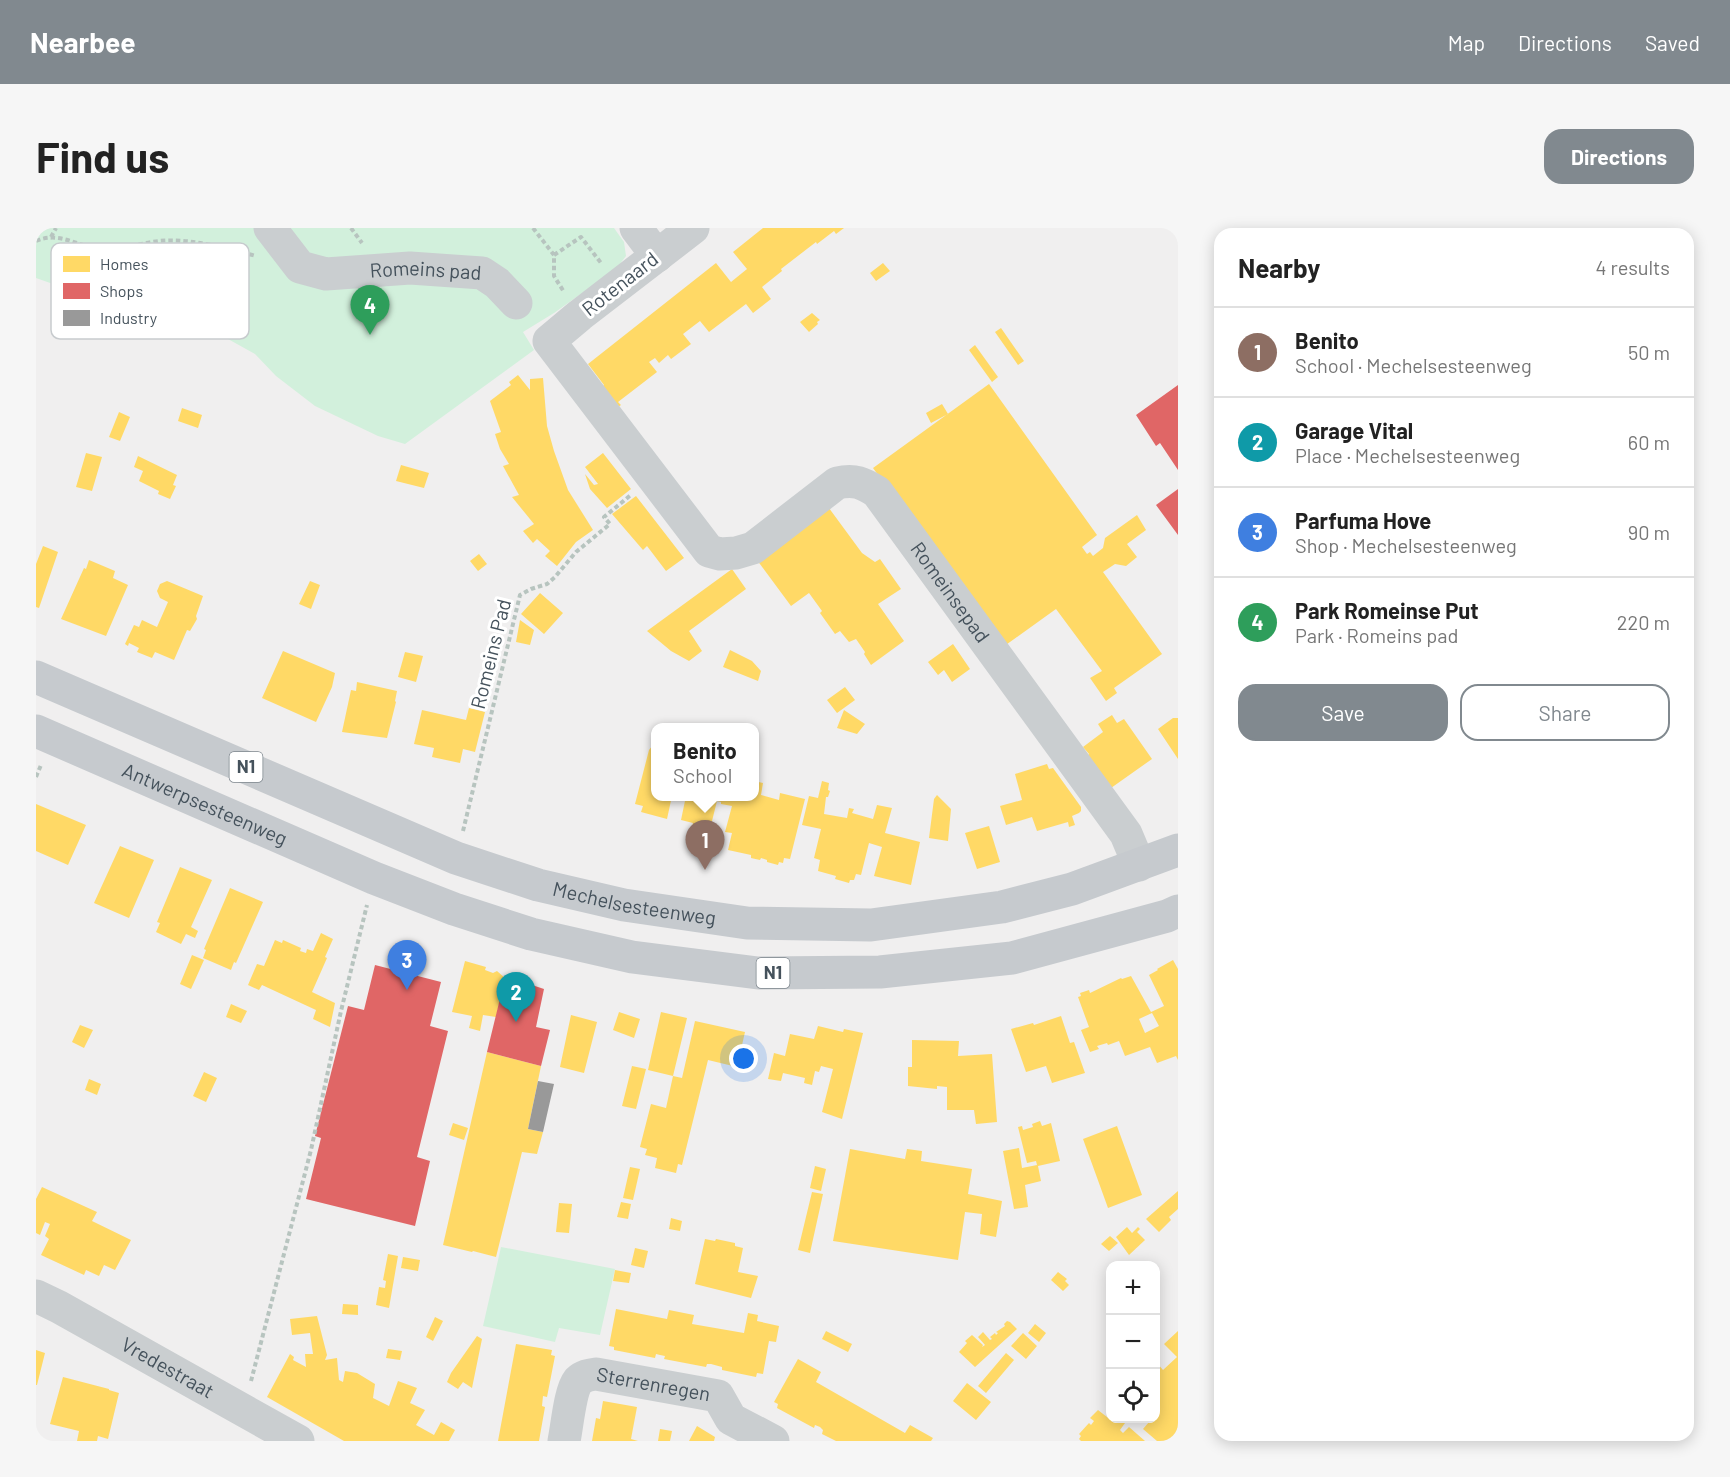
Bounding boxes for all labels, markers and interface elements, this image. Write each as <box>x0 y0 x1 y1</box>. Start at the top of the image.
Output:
text: Nearbee <box>30 25 136 59</box>
text: Map <box>1448 30 1485 55</box>
text: Directions <box>1518 30 1612 55</box>
text: Saved <box>1645 30 1700 55</box>
button: Directions <box>1544 129 1694 184</box>
text: Find us <box>36 131 169 181</box>
legend <box>51 243 249 339</box>
street label: Rotenaard <box>577 246 662 320</box>
text: Nearby <box>1238 252 1320 283</box>
text: Homes <box>100 254 148 273</box>
street label: Romeins pad <box>369 255 482 284</box>
text: 4 results <box>1595 255 1670 279</box>
text: Shops <box>100 281 143 300</box>
pin: 4 <box>350 285 390 335</box>
text: Industry <box>100 308 158 327</box>
text: Benito <box>1295 327 1359 353</box>
text: 1 <box>1254 340 1261 364</box>
text: 50 m <box>1628 340 1670 364</box>
text: School · Mechelsesteenweg <box>1295 353 1532 377</box>
text: Garage Vital <box>1295 417 1413 443</box>
text: 2 <box>1252 430 1263 454</box>
text: 60 m <box>1628 430 1670 454</box>
text: Place · Mechelsesteenweg <box>1295 443 1520 467</box>
text: Parfuma Hove <box>1295 507 1431 533</box>
text: 3 <box>1252 520 1263 544</box>
text: 90 m <box>1628 520 1670 544</box>
text: Shop · Mechelsesteenweg <box>1295 533 1517 557</box>
street label: Romeinsepad <box>906 537 995 647</box>
street label: Romeins Pad <box>465 596 515 711</box>
text: Park Romeinse Put <box>1295 597 1479 623</box>
text: 4 <box>1251 610 1264 634</box>
text: 220 m <box>1617 610 1670 634</box>
text: Park · Romeins pad <box>1295 623 1458 647</box>
button: Save <box>1238 684 1448 741</box>
button: Share <box>1460 684 1670 741</box>
popup <box>651 723 759 801</box>
text: Benito <box>673 737 737 763</box>
road number: N1 <box>230 752 262 782</box>
street label: Antwerpsesteenweg <box>119 757 291 850</box>
text: School <box>673 763 732 787</box>
pin: 1 <box>686 820 724 870</box>
street label: Mechelsesteenweg <box>551 876 718 929</box>
pin: 3 <box>388 940 427 990</box>
road number: N1 <box>756 958 790 988</box>
pin: 2 <box>496 972 536 1022</box>
your location <box>729 1044 758 1073</box>
map controls <box>1106 1261 1160 1423</box>
button: + <box>1106 1261 1160 1315</box>
button: − <box>1106 1315 1160 1369</box>
street label: Vredestraat <box>117 1331 219 1403</box>
street label: Sterrenregen <box>595 1361 712 1405</box>
button: locate <box>1106 1369 1160 1423</box>

